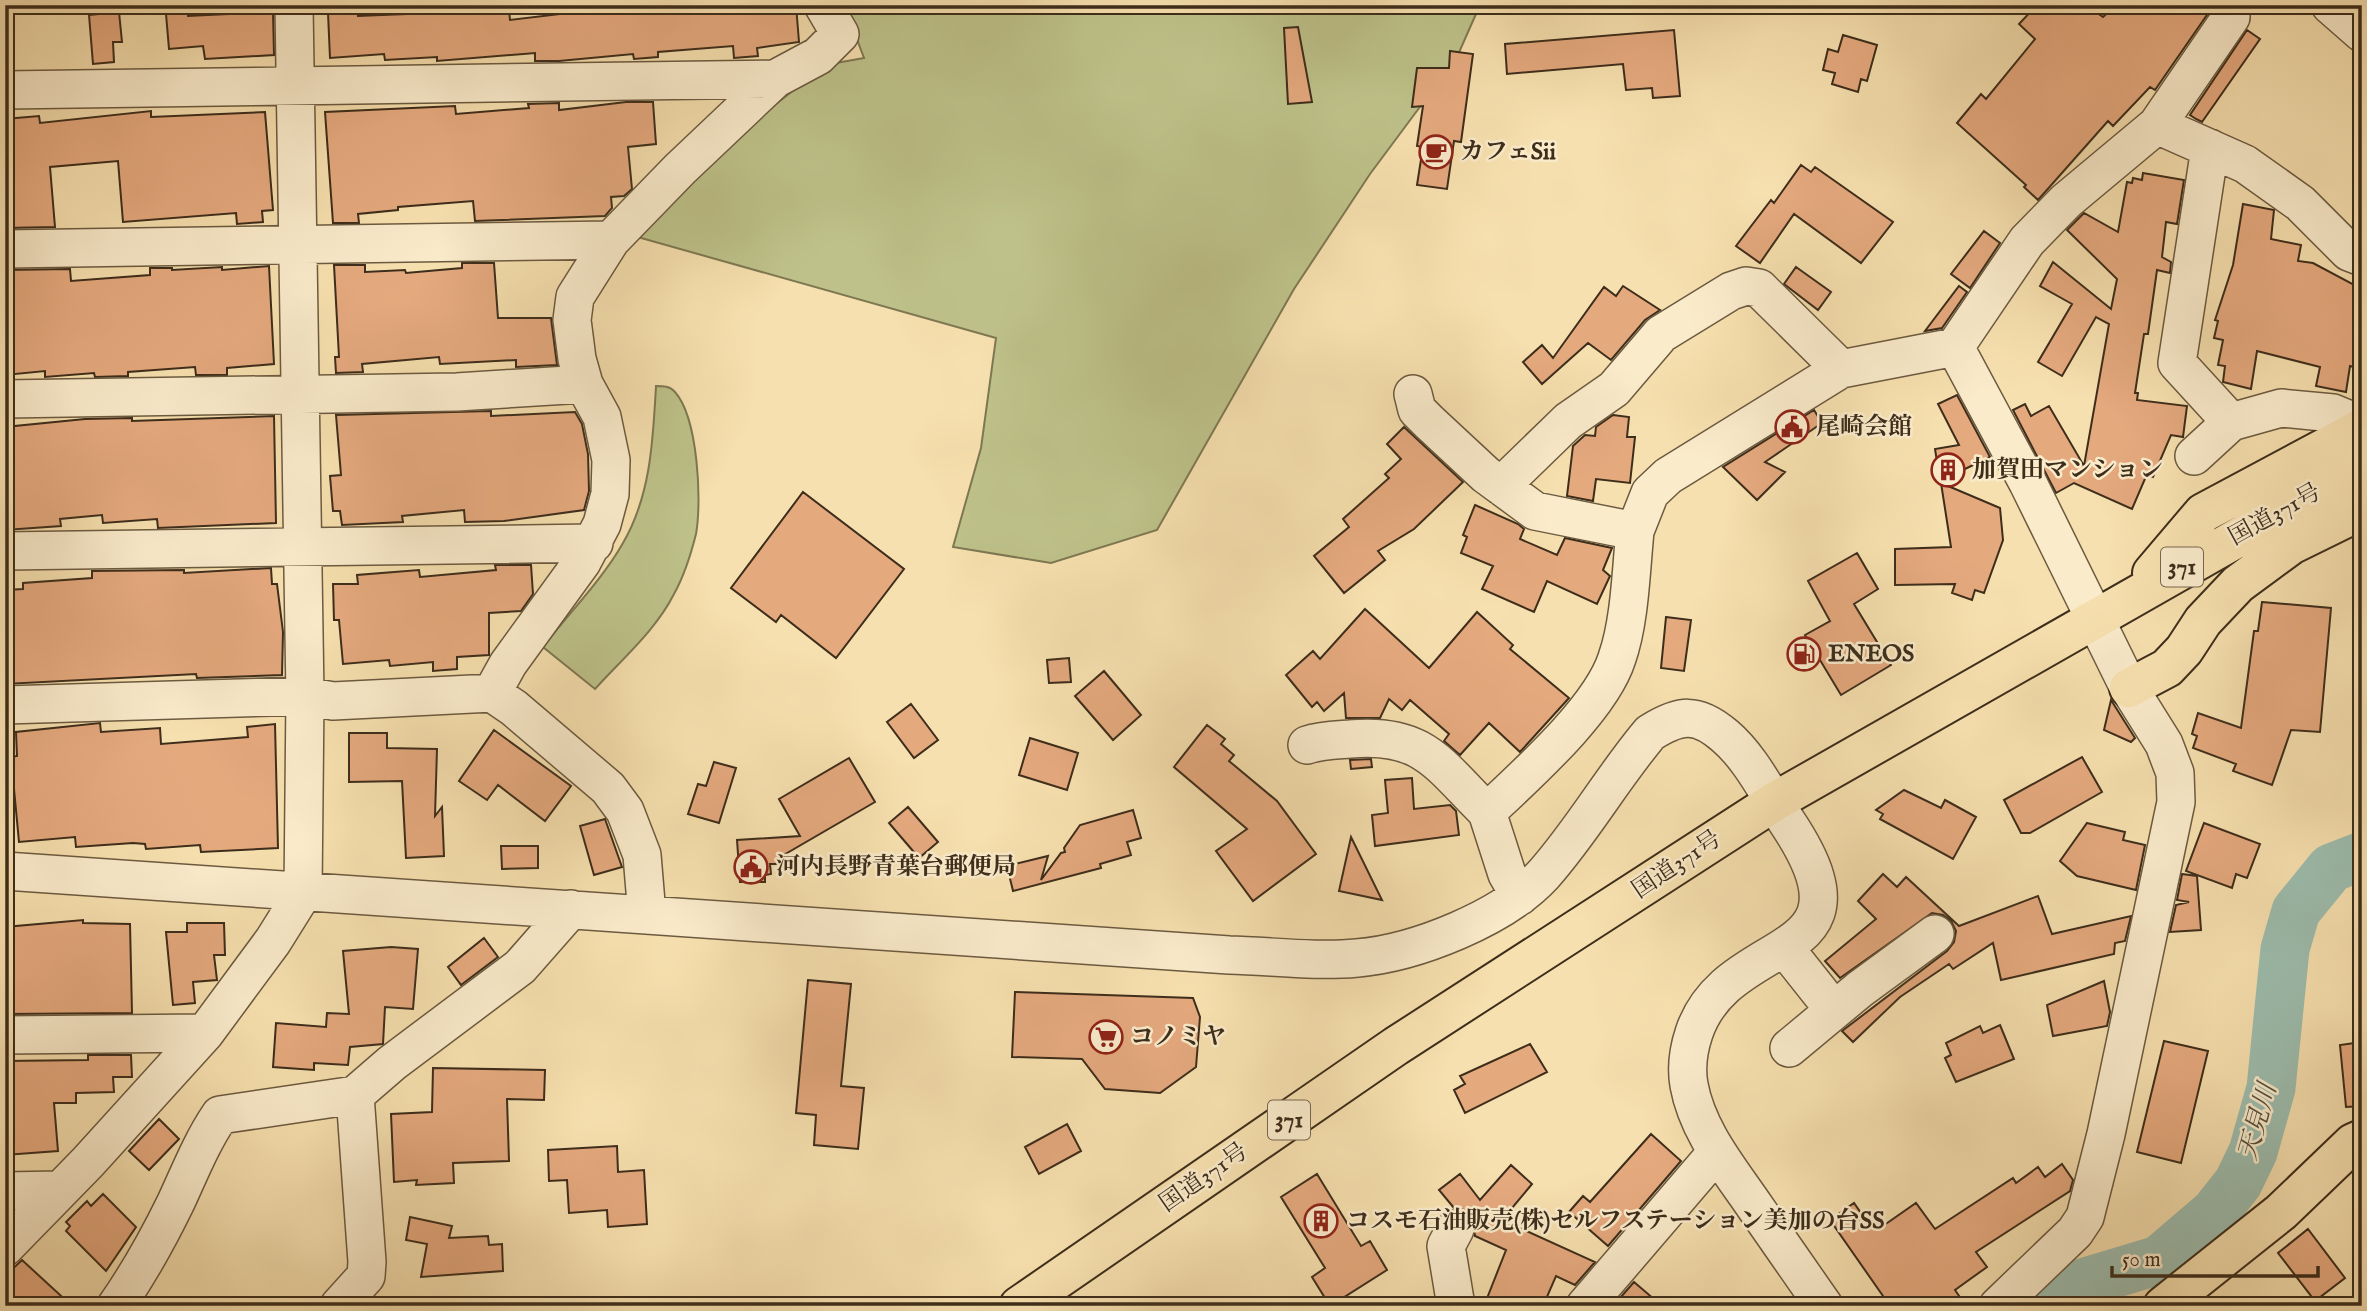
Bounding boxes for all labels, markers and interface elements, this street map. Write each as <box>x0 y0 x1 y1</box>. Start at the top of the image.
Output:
cafe icon: カフェSii <box>1417 133 1455 171</box>
place label: カフェSii <box>1460 137 1557 168</box>
public building icon: 尾崎会館 <box>1773 408 1811 446</box>
place label: 尾崎会館 <box>1816 412 1912 443</box>
building icon: 加賀田マンション <box>1929 451 1967 489</box>
place label: 加賀田マンション <box>1972 455 2163 486</box>
street label: 国道371号 <box>2223 477 2327 553</box>
road number: 371 <box>2161 548 2203 586</box>
fuel station icon: ENEOS <box>1785 635 1823 673</box>
place label: ENEOS <box>1828 639 1914 670</box>
street label: 国道371号 <box>1626 824 1728 906</box>
public building icon: 河内長野青葉台郵便局 <box>732 848 770 886</box>
place label: 河内長野青葉台郵便局 <box>776 852 1016 883</box>
supermarket icon: コノミヤ <box>1087 1018 1125 1056</box>
place label: コノミヤ <box>1130 1022 1226 1053</box>
water label: 天見川 <box>2231 1077 2285 1164</box>
road number: 371 <box>1268 1100 1310 1140</box>
street label: 国道371号 <box>1154 1136 1254 1220</box>
building icon: コスモ石油販売(株)セルフステーション美加の台SS <box>1302 1202 1340 1240</box>
place label: コスモ石油販売(株)セルフステーション美加の台SS <box>1346 1206 1884 1237</box>
scale bar <box>2112 1234 2318 1278</box>
text: 50 m <box>2122 1247 2161 1274</box>

